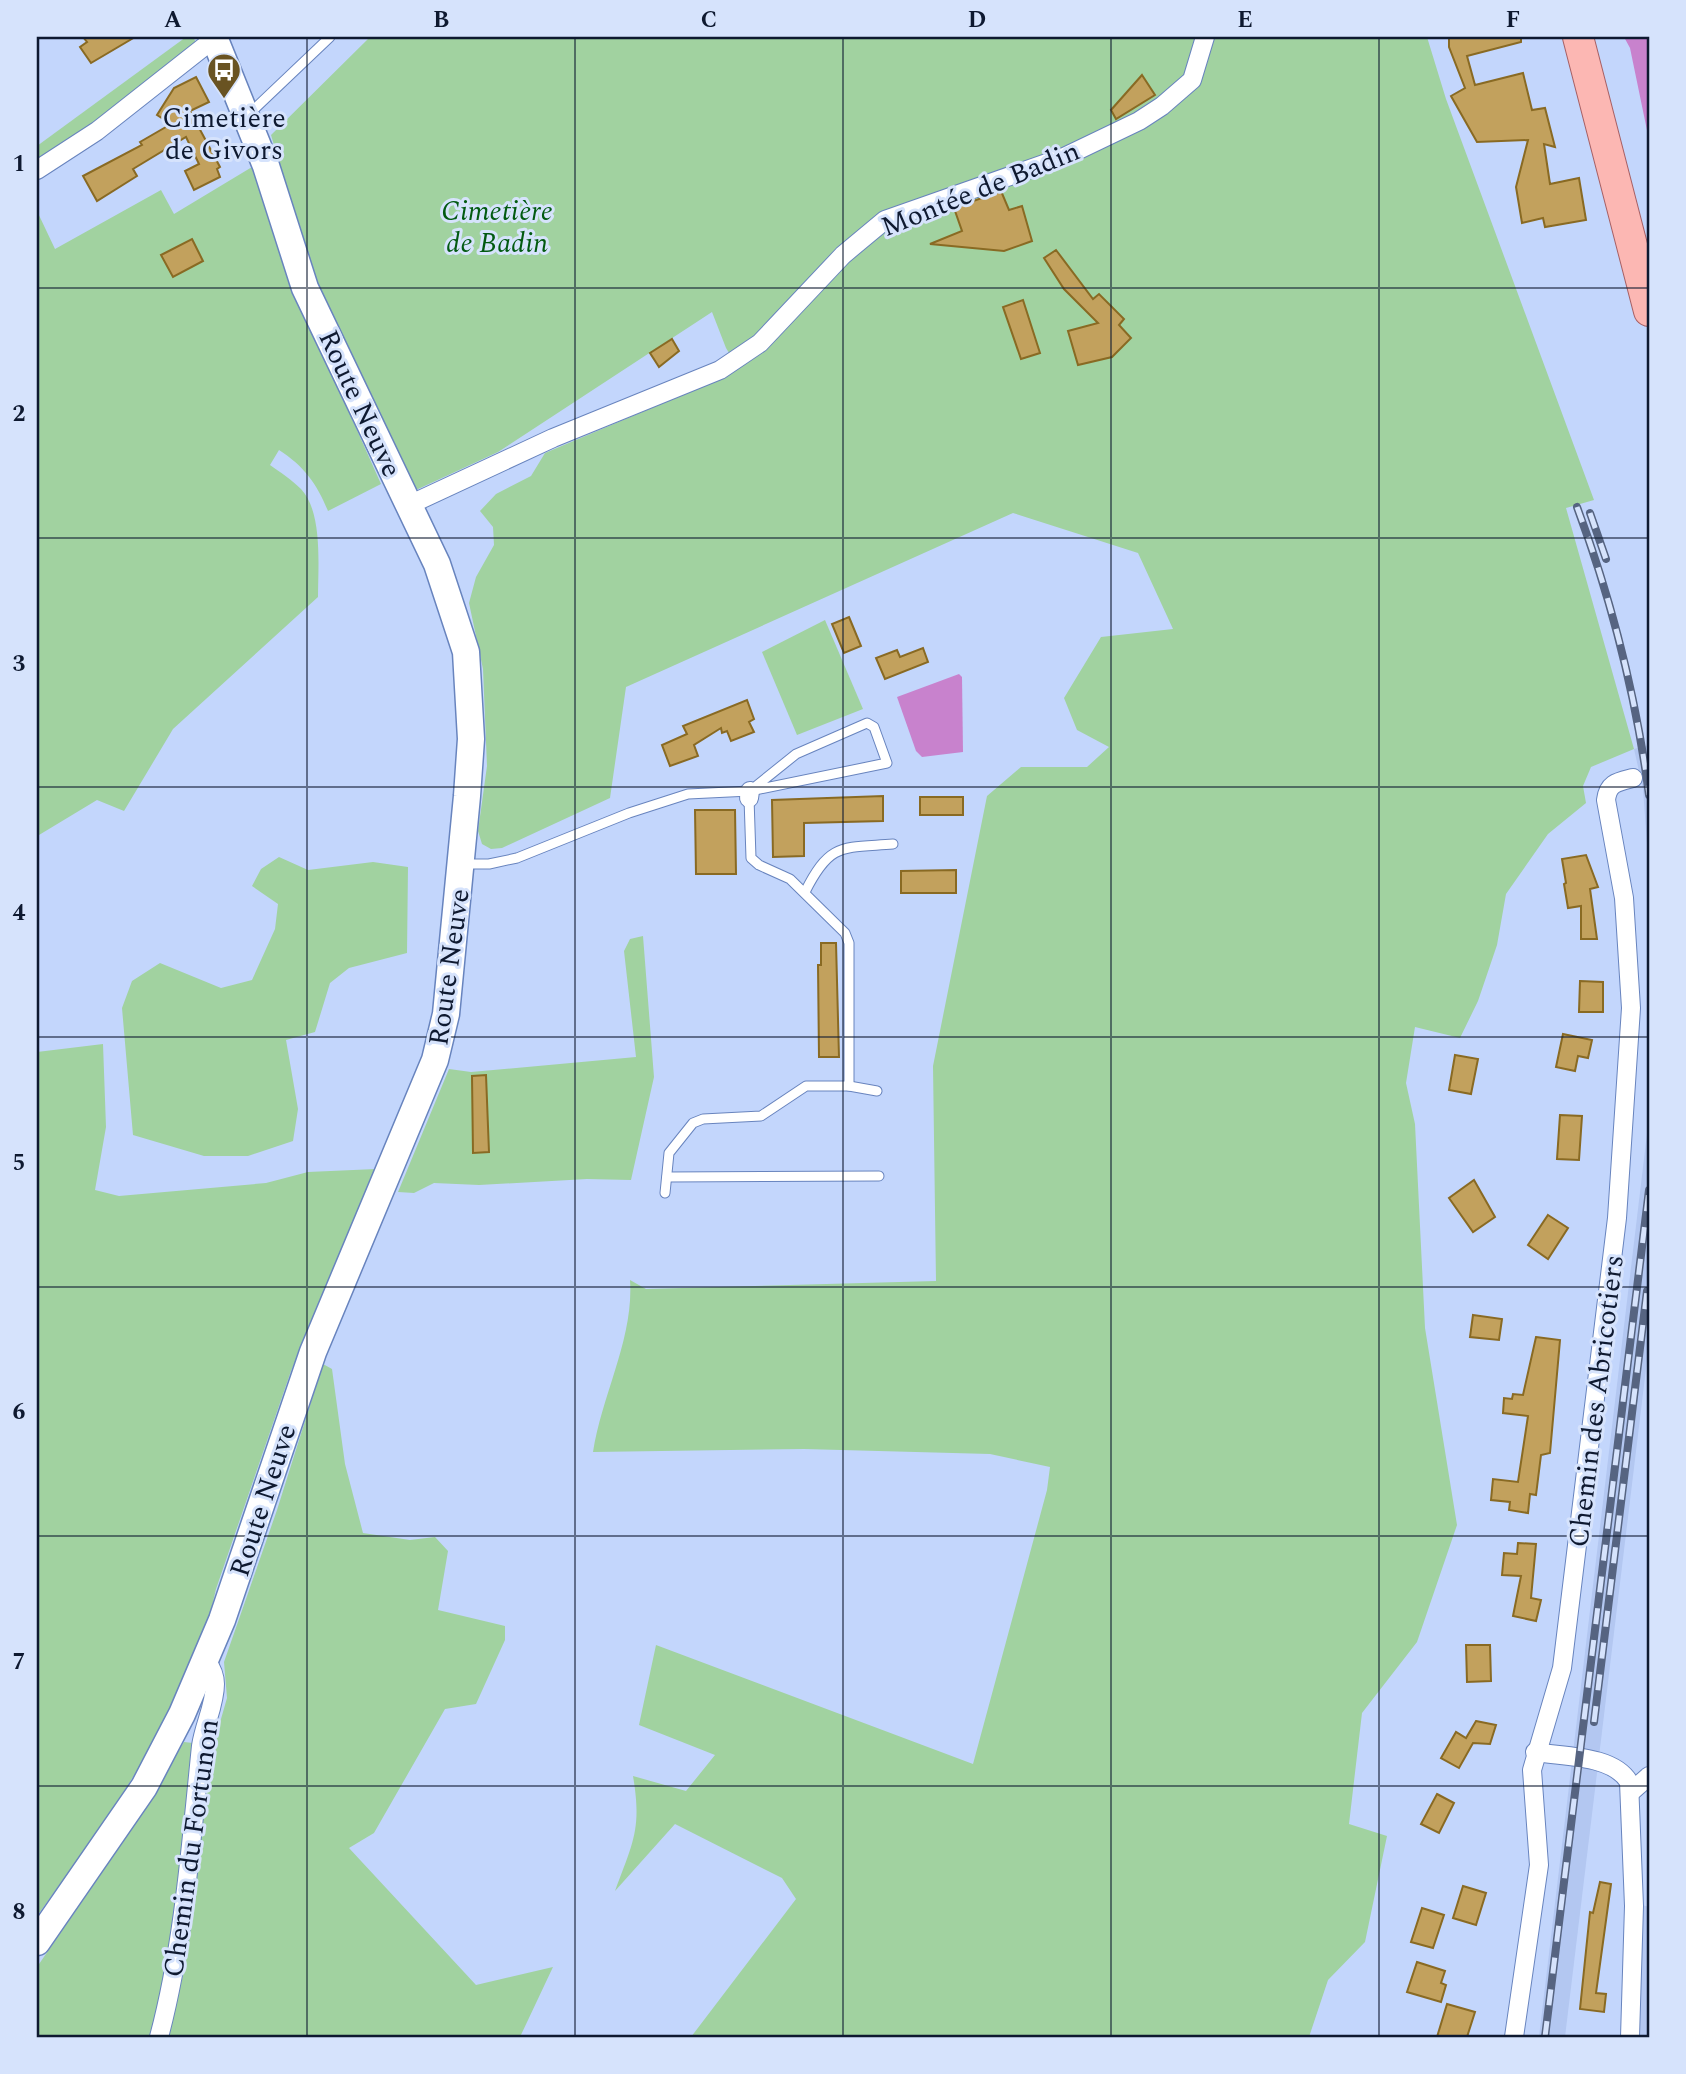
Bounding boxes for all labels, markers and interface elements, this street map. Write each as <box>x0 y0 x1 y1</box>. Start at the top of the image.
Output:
text: A <box>164 3 182 38</box>
text: B <box>433 3 449 38</box>
text: C <box>701 3 717 38</box>
text: D <box>968 3 986 38</box>
text: E <box>1237 3 1253 38</box>
text: F <box>1506 3 1520 38</box>
bus stop icon: Cimetière de Givors <box>205 51 243 100</box>
place label: Cimetière de Givors <box>162 97 286 172</box>
street label: Montée de Badin <box>875 130 1087 249</box>
text: 1 <box>13 147 25 182</box>
park label: Cimetière de Badin <box>441 190 553 265</box>
street label: Route Neuve <box>307 323 413 485</box>
text: 2 <box>13 397 26 432</box>
text: 3 <box>13 647 26 682</box>
street label: Route Neuve <box>417 886 482 1049</box>
text: 4 <box>13 896 26 931</box>
text: 5 <box>13 1146 25 1181</box>
street label: Chemin des Abricotiers <box>1557 1252 1636 1550</box>
text: 6 <box>13 1395 26 1430</box>
street label: Route Neuve <box>218 1418 308 1582</box>
text: 7 <box>13 1645 25 1680</box>
street label: Chemin du Fortunon <box>152 1716 231 1980</box>
text: 8 <box>13 1895 25 1930</box>

